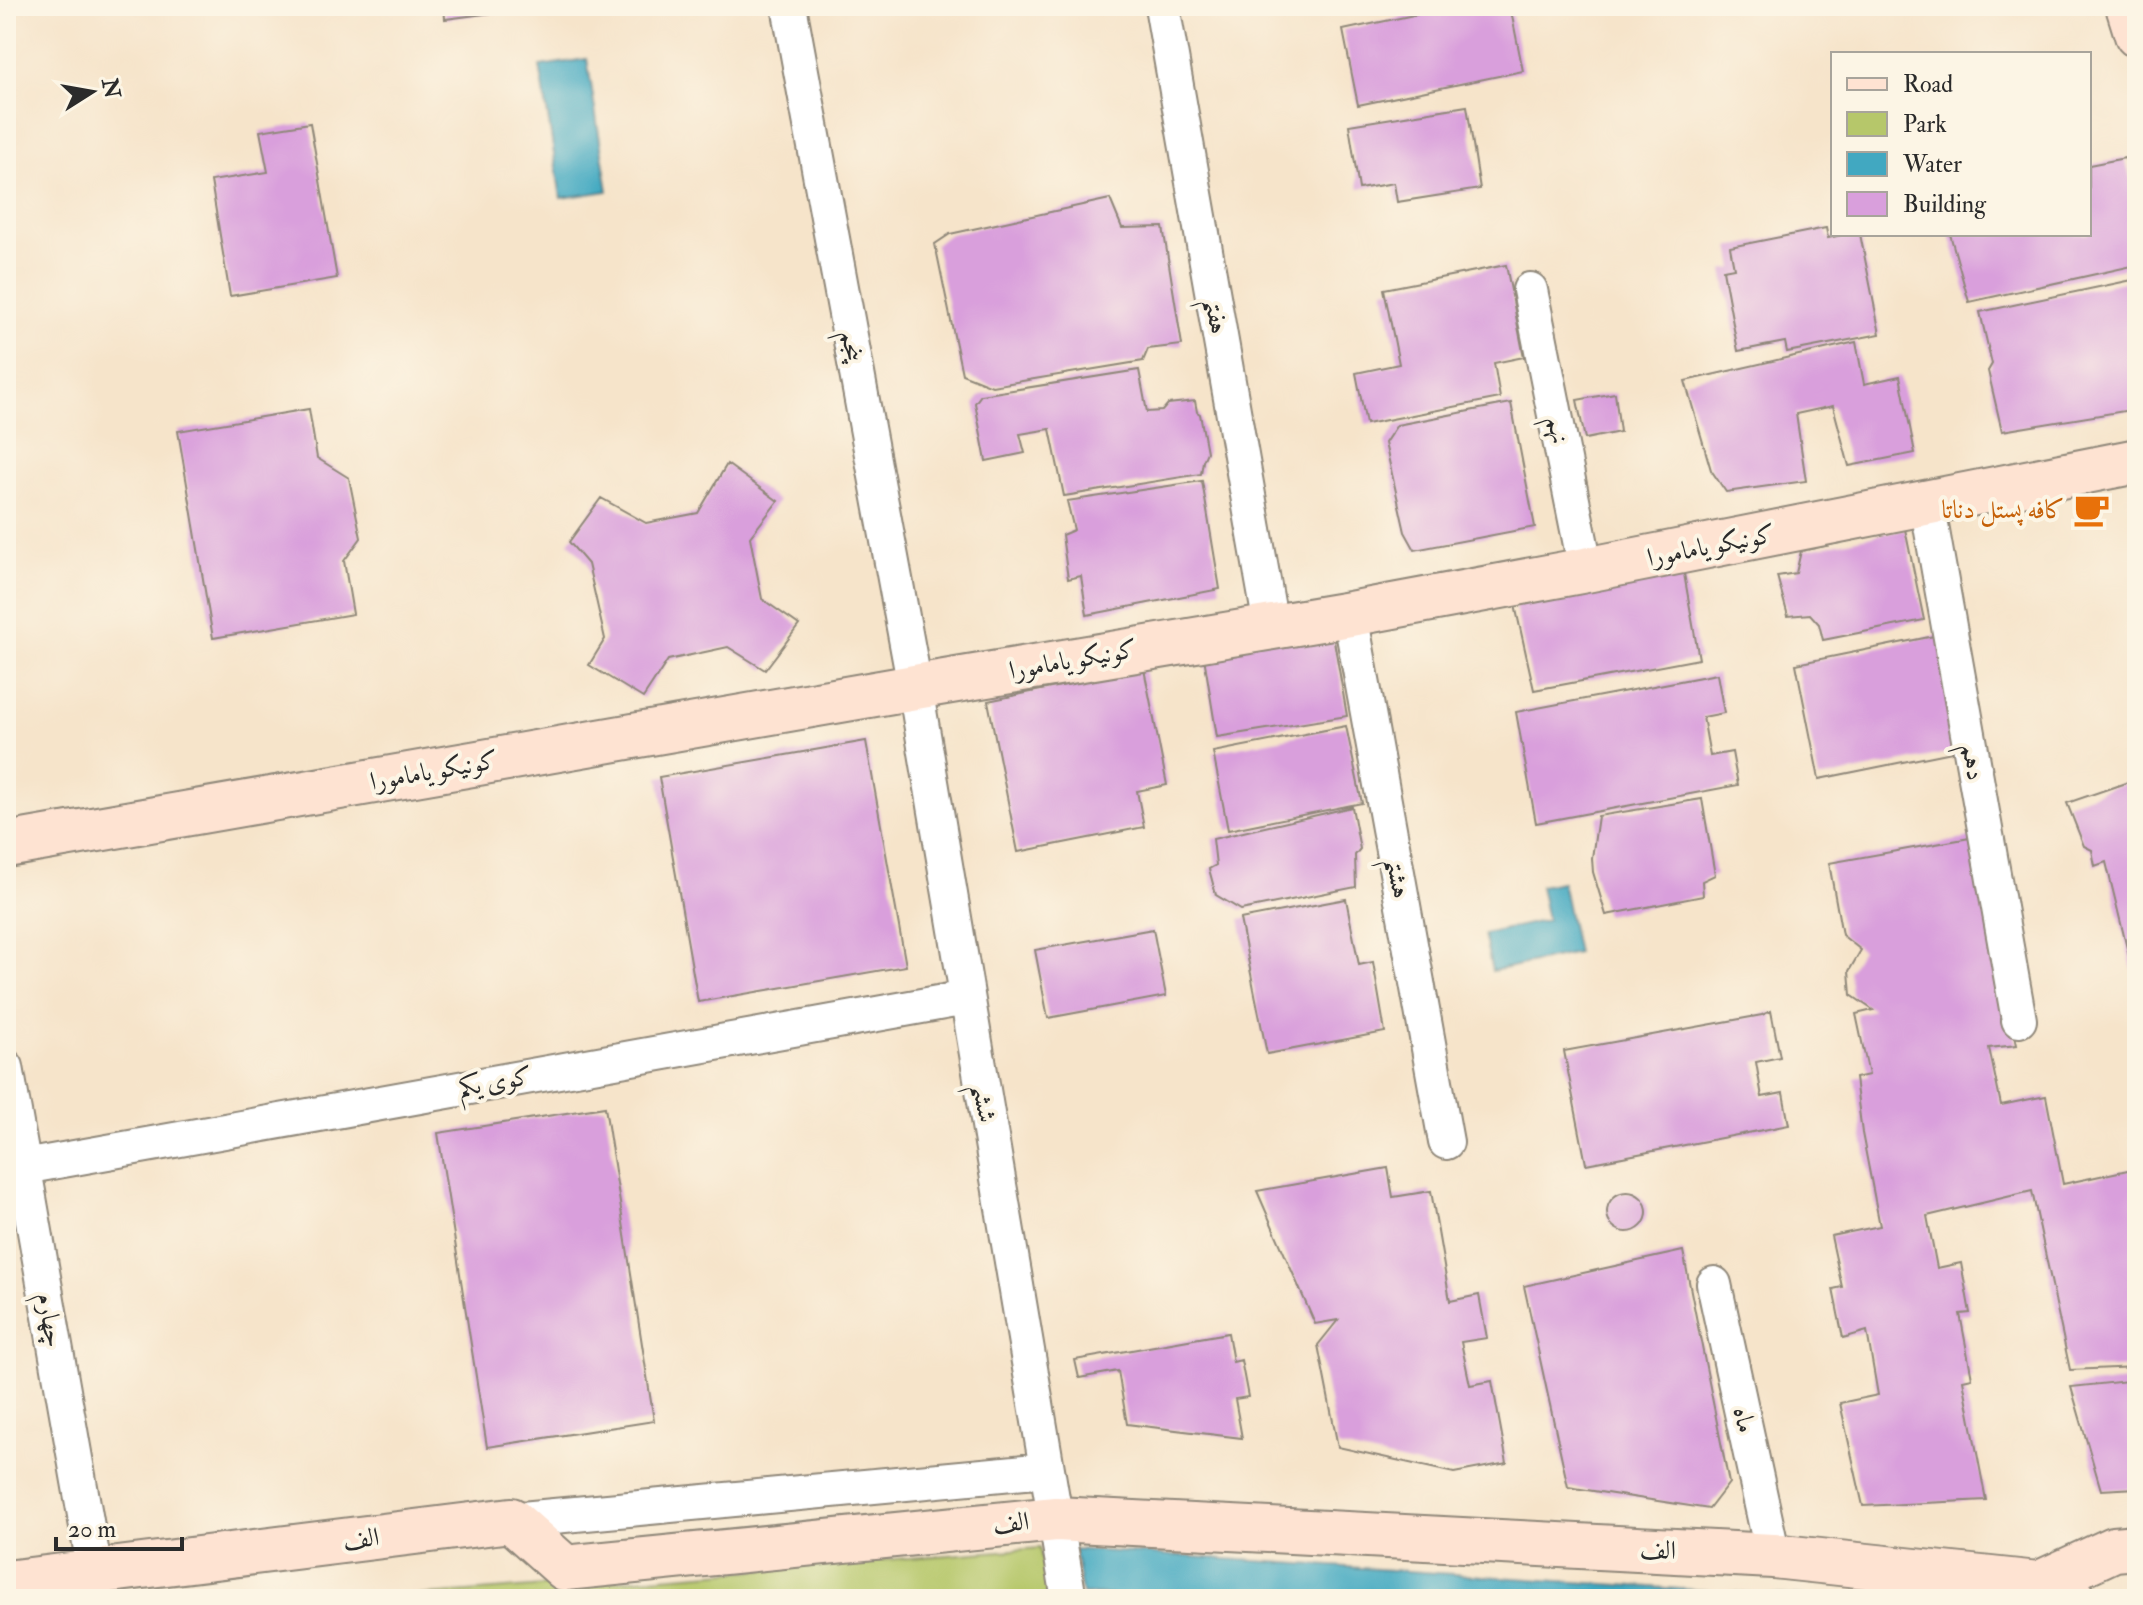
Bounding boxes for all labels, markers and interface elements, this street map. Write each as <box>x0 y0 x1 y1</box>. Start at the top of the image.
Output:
north arrow <box>52 52 132 132</box>
legend <box>1831 52 2091 236</box>
text: Road <box>1903 69 1953 100</box>
text: N <box>95 75 126 101</box>
text: Park <box>1903 109 1947 140</box>
text: Water <box>1902 149 1962 180</box>
text: Building <box>1903 189 1987 220</box>
street label: هفتم <box>1188 295 1235 338</box>
street label: پنجم <box>826 328 871 367</box>
street label: نهم <box>1532 414 1576 448</box>
cafe icon: کافه پستل دناتا <box>2072 491 2110 529</box>
place label: کافه پستل دناتا <box>1941 494 2065 527</box>
street label: کونیکو یامامورا <box>1644 518 1778 574</box>
street label: کونیکو یامامورا <box>1007 633 1139 687</box>
street label: دهم <box>1946 741 1992 784</box>
street label: کونیکو یامامورا <box>368 744 500 798</box>
street label: هشتم <box>1370 855 1417 903</box>
street label: کوی یکم <box>456 1060 536 1112</box>
street label: ششم <box>956 1081 1003 1127</box>
street label: چهارم <box>24 1290 71 1351</box>
street label: ماه <box>1726 1404 1762 1436</box>
scale bar <box>56 1501 182 1551</box>
street label: الف <box>991 1505 1031 1541</box>
text: 20 m <box>68 1514 117 1545</box>
street label: الف <box>341 1521 381 1557</box>
street label: الف <box>1639 1533 1677 1567</box>

